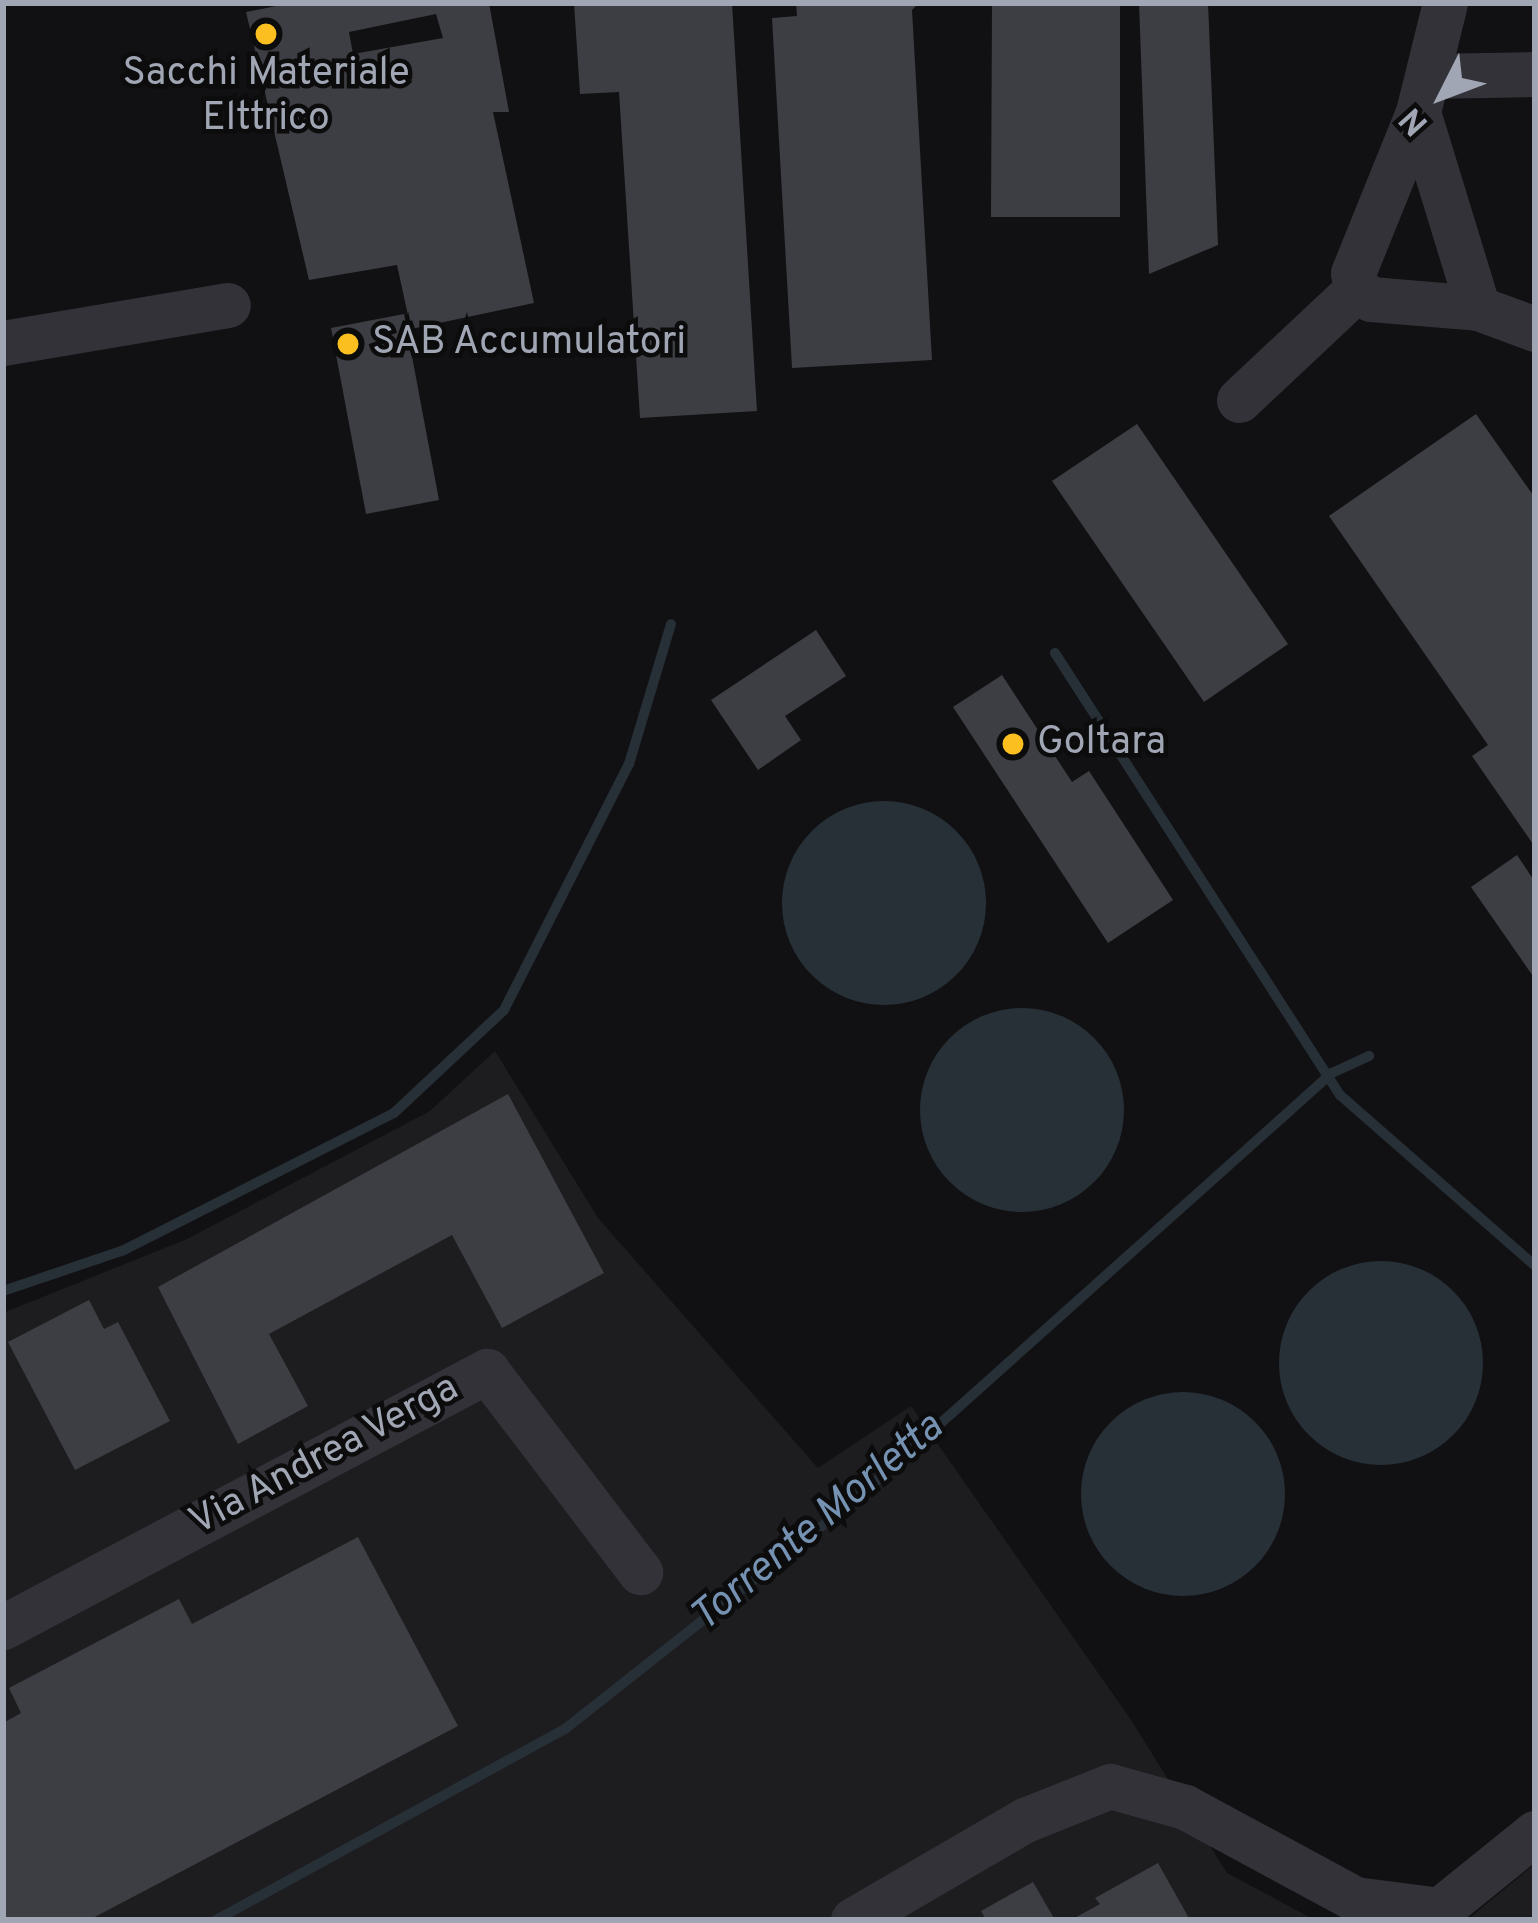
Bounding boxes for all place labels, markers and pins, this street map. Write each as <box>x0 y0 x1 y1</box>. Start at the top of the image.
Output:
marker: Sacchi Materiale Elttrico <box>253 21 279 47</box>
place label: Sacchi Materiale Elttrico <box>122 53 410 144</box>
place label: SAB Accumulatori <box>372 321 688 367</box>
marker: SAB Accumulatori <box>335 331 361 357</box>
place label: Goltara <box>1037 721 1166 767</box>
marker: Goltara <box>1000 731 1026 757</box>

